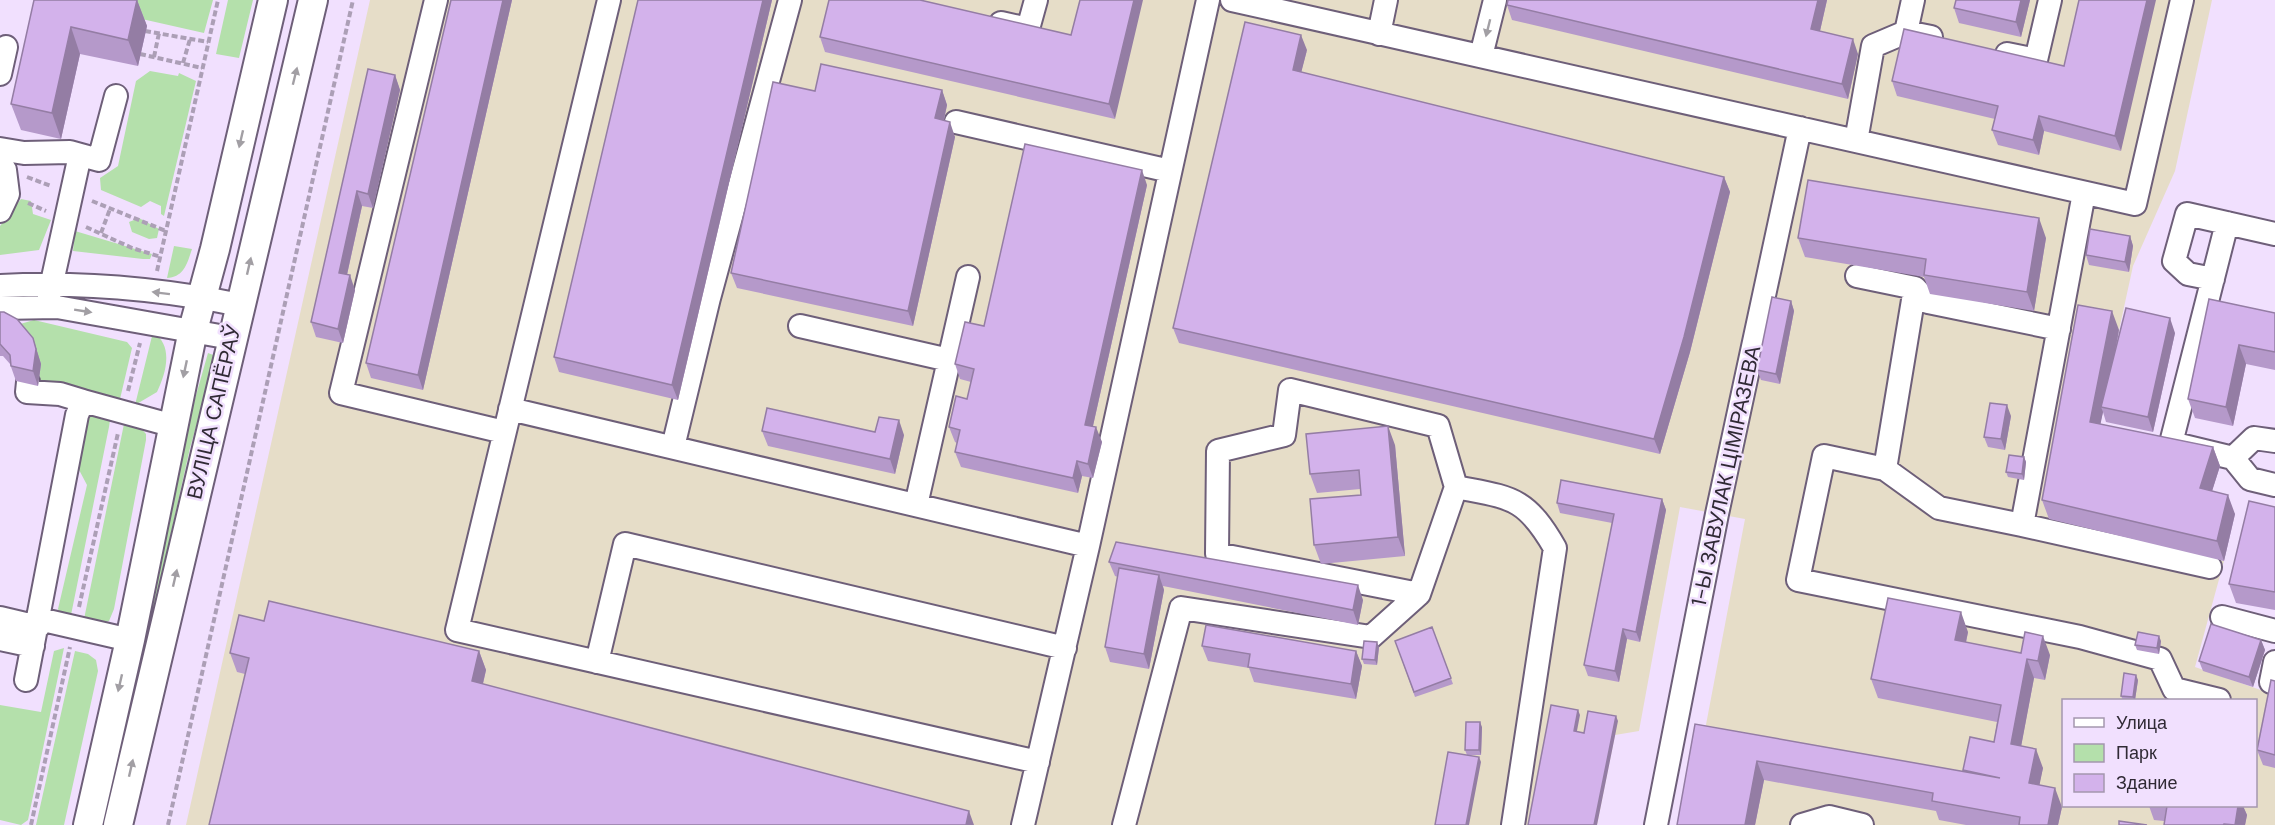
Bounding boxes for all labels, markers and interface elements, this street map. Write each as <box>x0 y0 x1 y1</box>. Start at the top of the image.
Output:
one-way arrow <box>1483 19 1492 37</box>
one-way arrow <box>290 67 300 85</box>
one-way arrow <box>236 130 245 149</box>
one-way arrow <box>245 256 254 275</box>
one-way arrow <box>152 289 171 298</box>
one-way arrow <box>74 307 93 316</box>
street label: ВУЛІЦА САПЁРАЎ <box>180 321 248 502</box>
street label: 1-Ы ЗАВУЛАК ЦІМІРАЗЕВА <box>1685 343 1767 609</box>
one-way arrow <box>180 360 189 379</box>
one-way arrow <box>170 569 180 587</box>
one-way arrow <box>115 674 124 693</box>
legend <box>2062 699 2257 807</box>
text: Улица <box>2116 711 2168 735</box>
text: Парк <box>2116 741 2157 765</box>
one-way arrow <box>126 759 136 777</box>
text: Здание <box>2116 771 2177 795</box>

